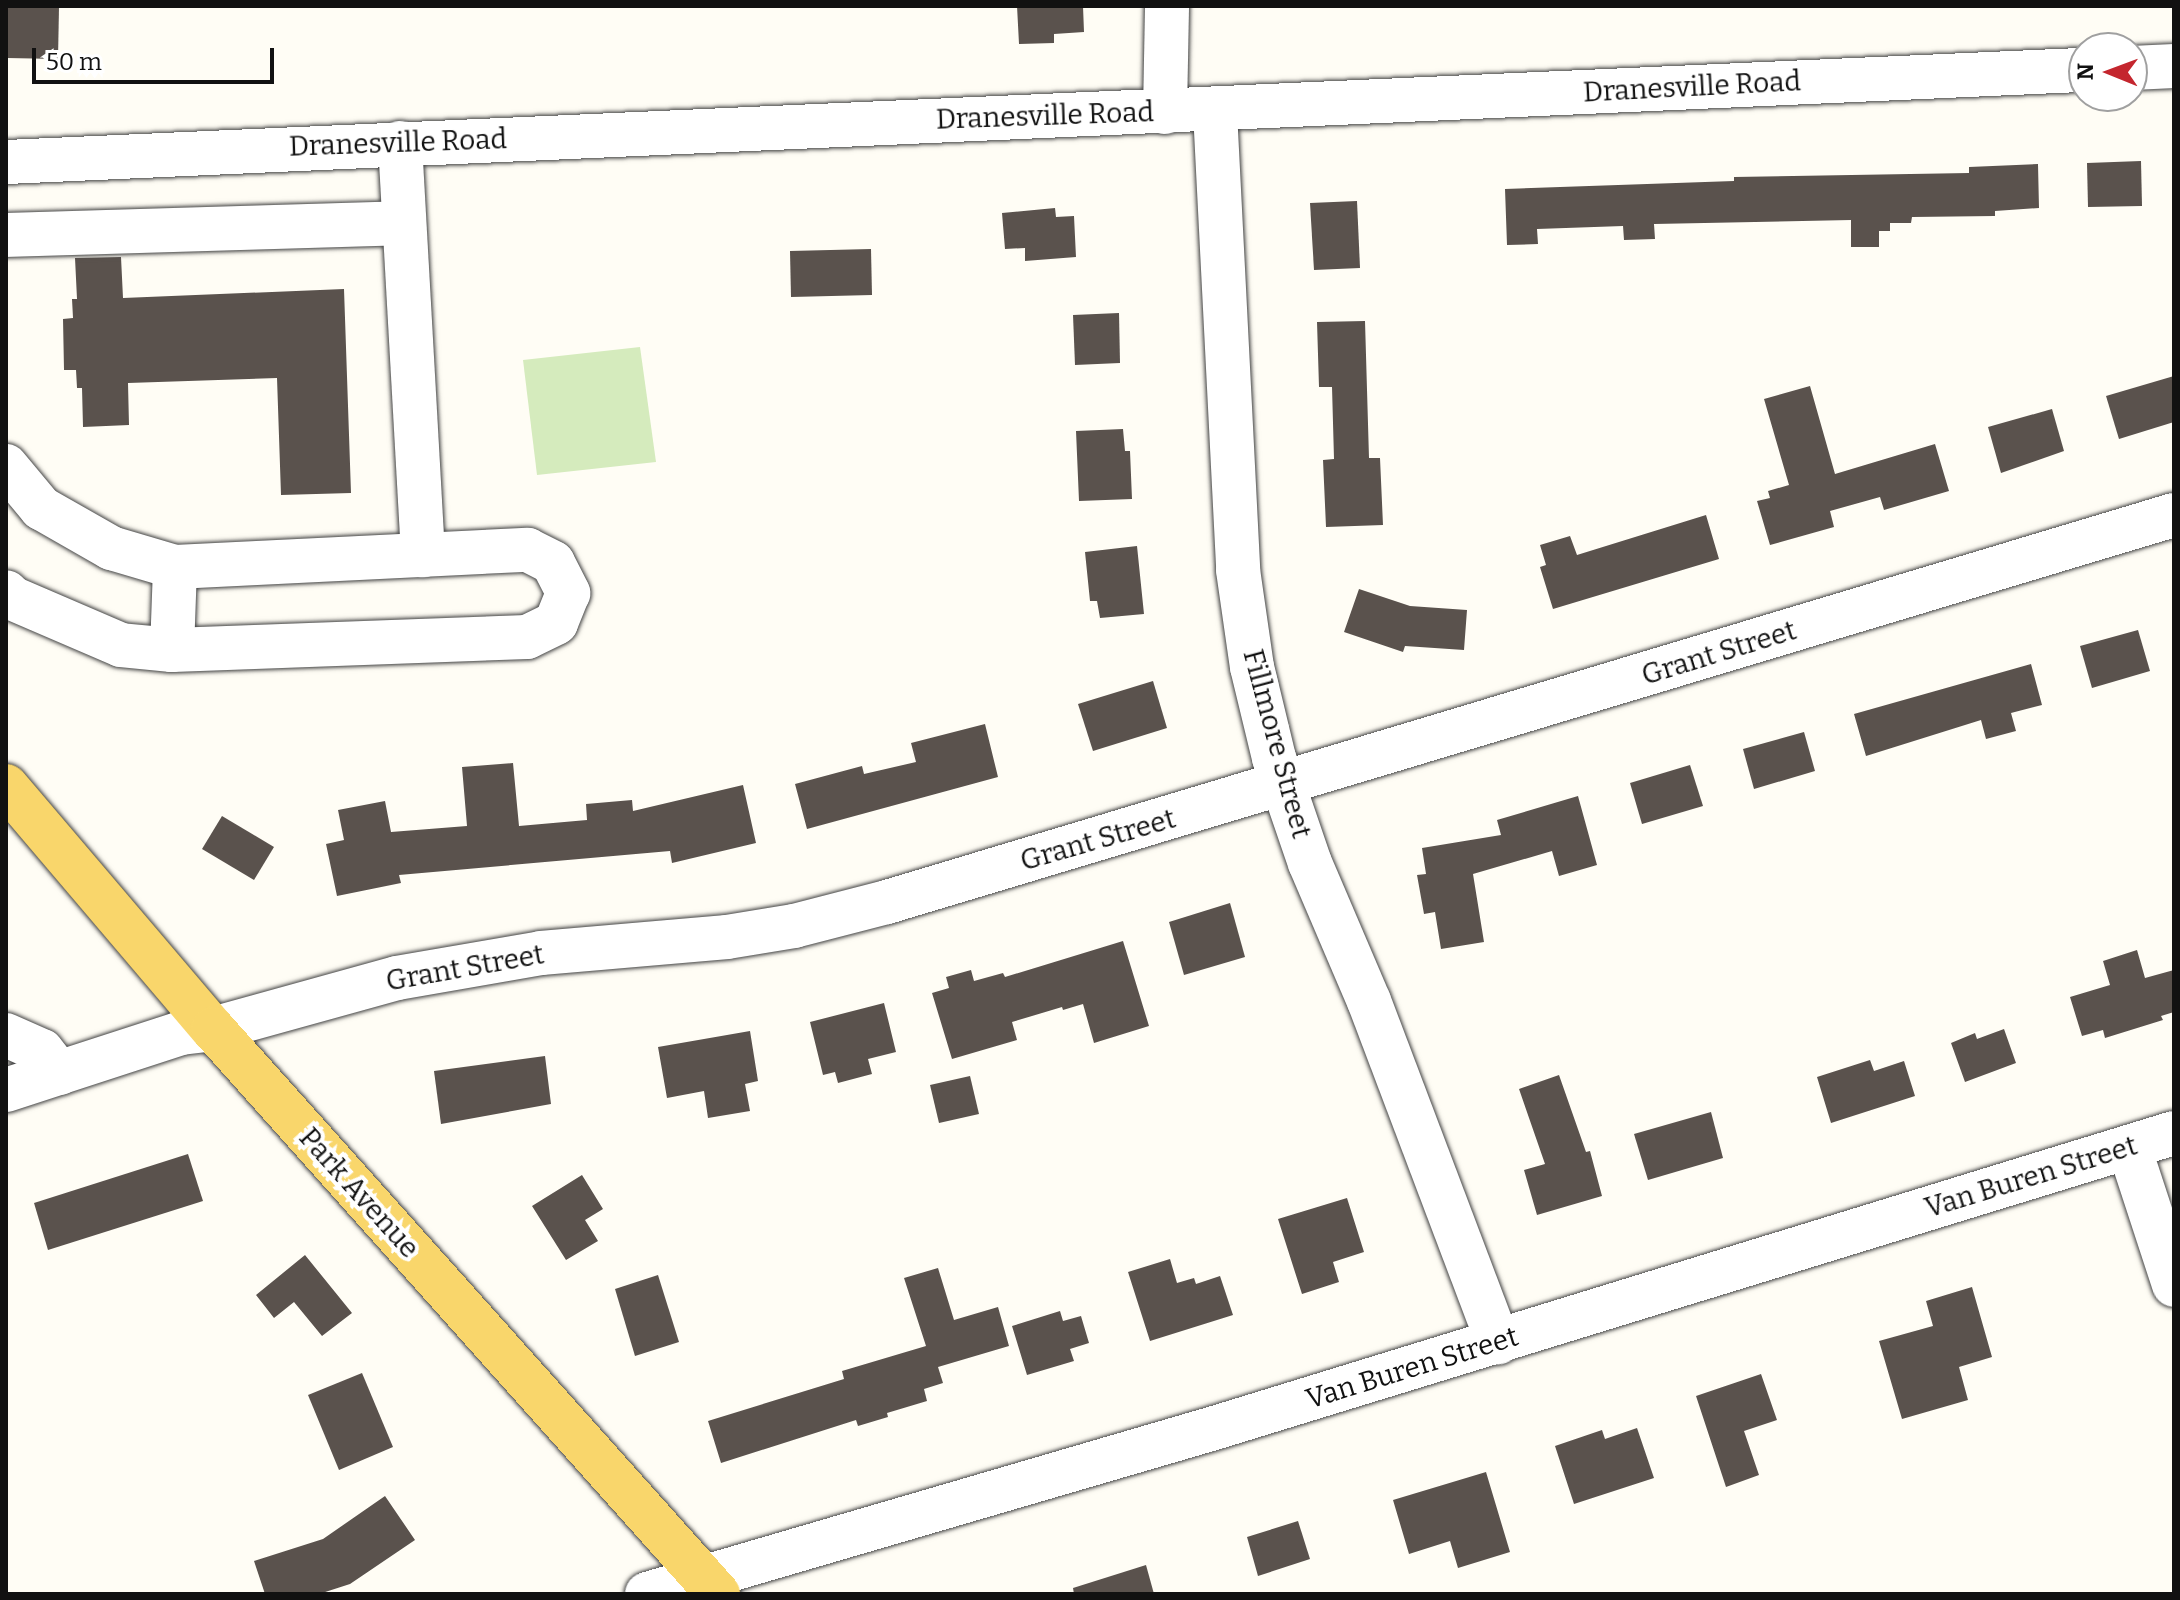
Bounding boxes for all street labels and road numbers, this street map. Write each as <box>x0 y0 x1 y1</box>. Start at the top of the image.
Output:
street label: Dranesville Road <box>1582 65 1802 109</box>
street label: Dranesville Road <box>935 95 1155 137</box>
street label: Dranesville Road <box>288 122 508 164</box>
street label: Grant Street <box>1638 614 1800 692</box>
street label: Fillmore Street <box>1236 646 1318 842</box>
street label: Grant Street <box>1016 802 1180 878</box>
street label: Grant Street <box>383 938 547 998</box>
street label: Park Avenue <box>292 1121 426 1265</box>
street label: Van Buren Street <box>1921 1129 2141 1225</box>
street label: Van Buren Street <box>1302 1320 1522 1416</box>

